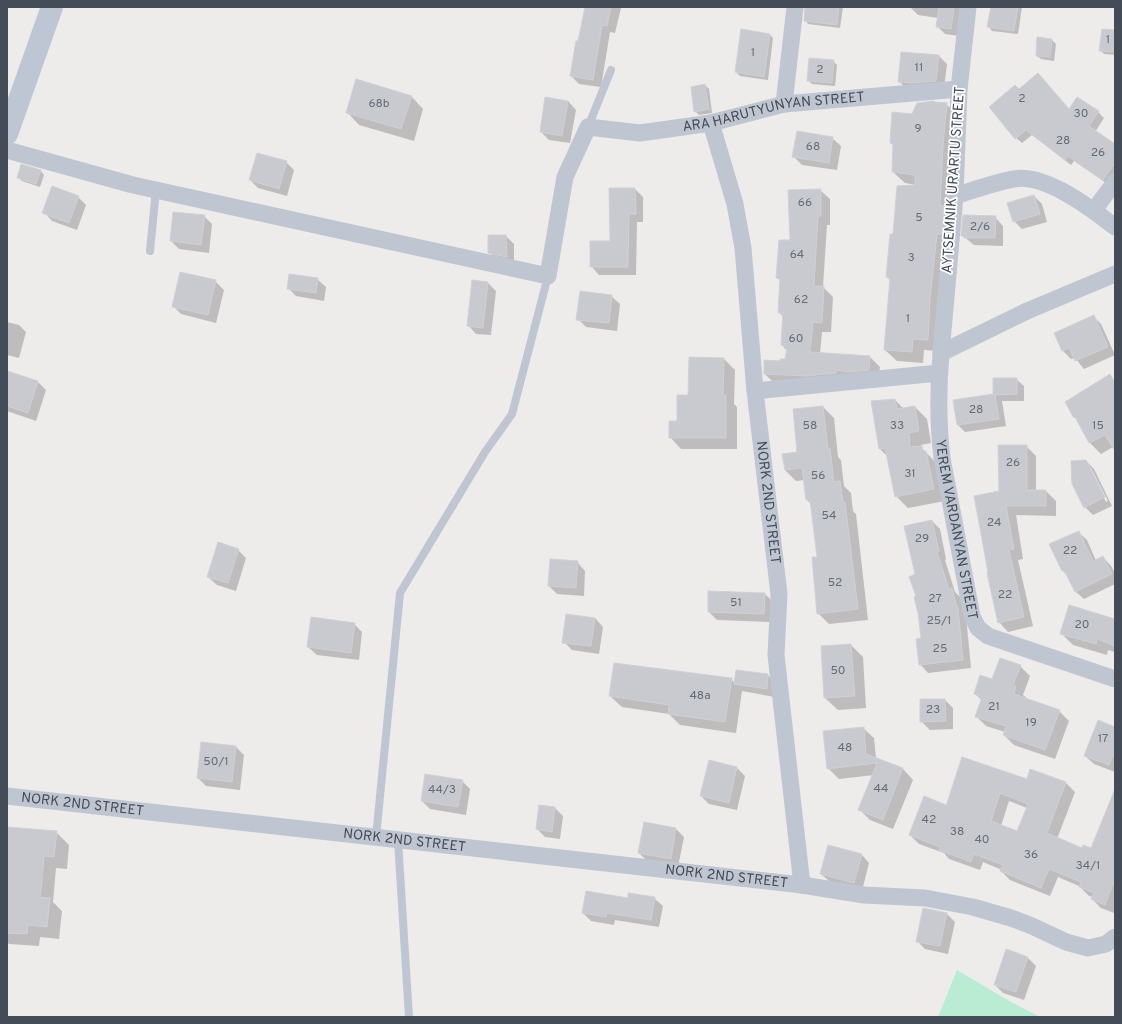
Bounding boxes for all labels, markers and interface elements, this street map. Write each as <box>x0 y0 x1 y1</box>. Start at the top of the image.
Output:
house number: 1 <box>1106 32 1110 48</box>
house number: 1 <box>751 45 755 61</box>
house number: 11 <box>915 60 923 76</box>
house number: 2 <box>816 62 824 78</box>
street label: AYTSEMNIK URARTU STREET <box>939 86 969 274</box>
street label: ARA HARUTYUNYAN STREET <box>681 89 865 135</box>
house number: 2 <box>1018 91 1026 107</box>
house number: 68b <box>368 96 390 112</box>
house number: 30 <box>1074 106 1088 122</box>
house number: 9 <box>914 121 922 137</box>
house number: 28 <box>1056 133 1070 149</box>
house number: 68 <box>806 139 820 155</box>
house number: 26 <box>1091 145 1105 161</box>
house number: 66 <box>798 195 812 211</box>
house number: 5 <box>915 210 923 226</box>
house number: 2/6 <box>970 219 990 235</box>
house number: 64 <box>790 247 804 263</box>
house number: 3 <box>907 250 915 266</box>
house number: 62 <box>794 292 808 308</box>
house number: 1 <box>906 311 910 327</box>
house number: 60 <box>789 331 803 347</box>
house number: 28 <box>969 402 983 418</box>
house number: 58 <box>803 418 817 434</box>
house number: 33 <box>890 418 904 434</box>
house number: 15 <box>1092 418 1104 434</box>
street label: YEREM VARDANYAN STREET <box>932 438 981 621</box>
street label: NORK 2ND STREET <box>752 440 784 565</box>
house number: 26 <box>1006 455 1020 471</box>
house number: 31 <box>904 466 916 482</box>
house number: 56 <box>811 468 825 484</box>
house number: 54 <box>821 508 837 524</box>
house number: 24 <box>987 515 1001 531</box>
house number: 29 <box>915 531 929 547</box>
house number: 22 <box>1063 543 1077 559</box>
house number: 52 <box>828 575 842 591</box>
house number: 22 <box>998 587 1012 603</box>
house number: 27 <box>928 591 942 607</box>
house number: 51 <box>730 595 742 611</box>
house number: 25/1 <box>926 613 952 629</box>
house number: 20 <box>1074 617 1090 633</box>
house number: 25 <box>933 641 947 657</box>
house number: 50 <box>830 663 846 679</box>
house number: 48a <box>689 688 711 704</box>
house number: 21 <box>988 699 1000 715</box>
house number: 23 <box>926 702 940 718</box>
house number: 19 <box>1025 715 1037 731</box>
house number: 17 <box>1098 731 1108 747</box>
house number: 48 <box>838 740 852 756</box>
house number: 50/1 <box>203 754 229 770</box>
house number: 44 <box>874 781 888 797</box>
house number: 44/3 <box>428 782 456 798</box>
street label: NORK 2ND STREET <box>20 789 145 820</box>
house number: 42 <box>922 812 936 828</box>
house number: 38 <box>950 824 964 840</box>
street label: NORK 2ND STREET <box>342 825 467 856</box>
house number: 40 <box>974 832 990 848</box>
house number: 36 <box>1024 847 1038 863</box>
house number: 34/1 <box>1075 858 1101 874</box>
street label: NORK 2ND STREET <box>664 861 789 892</box>

